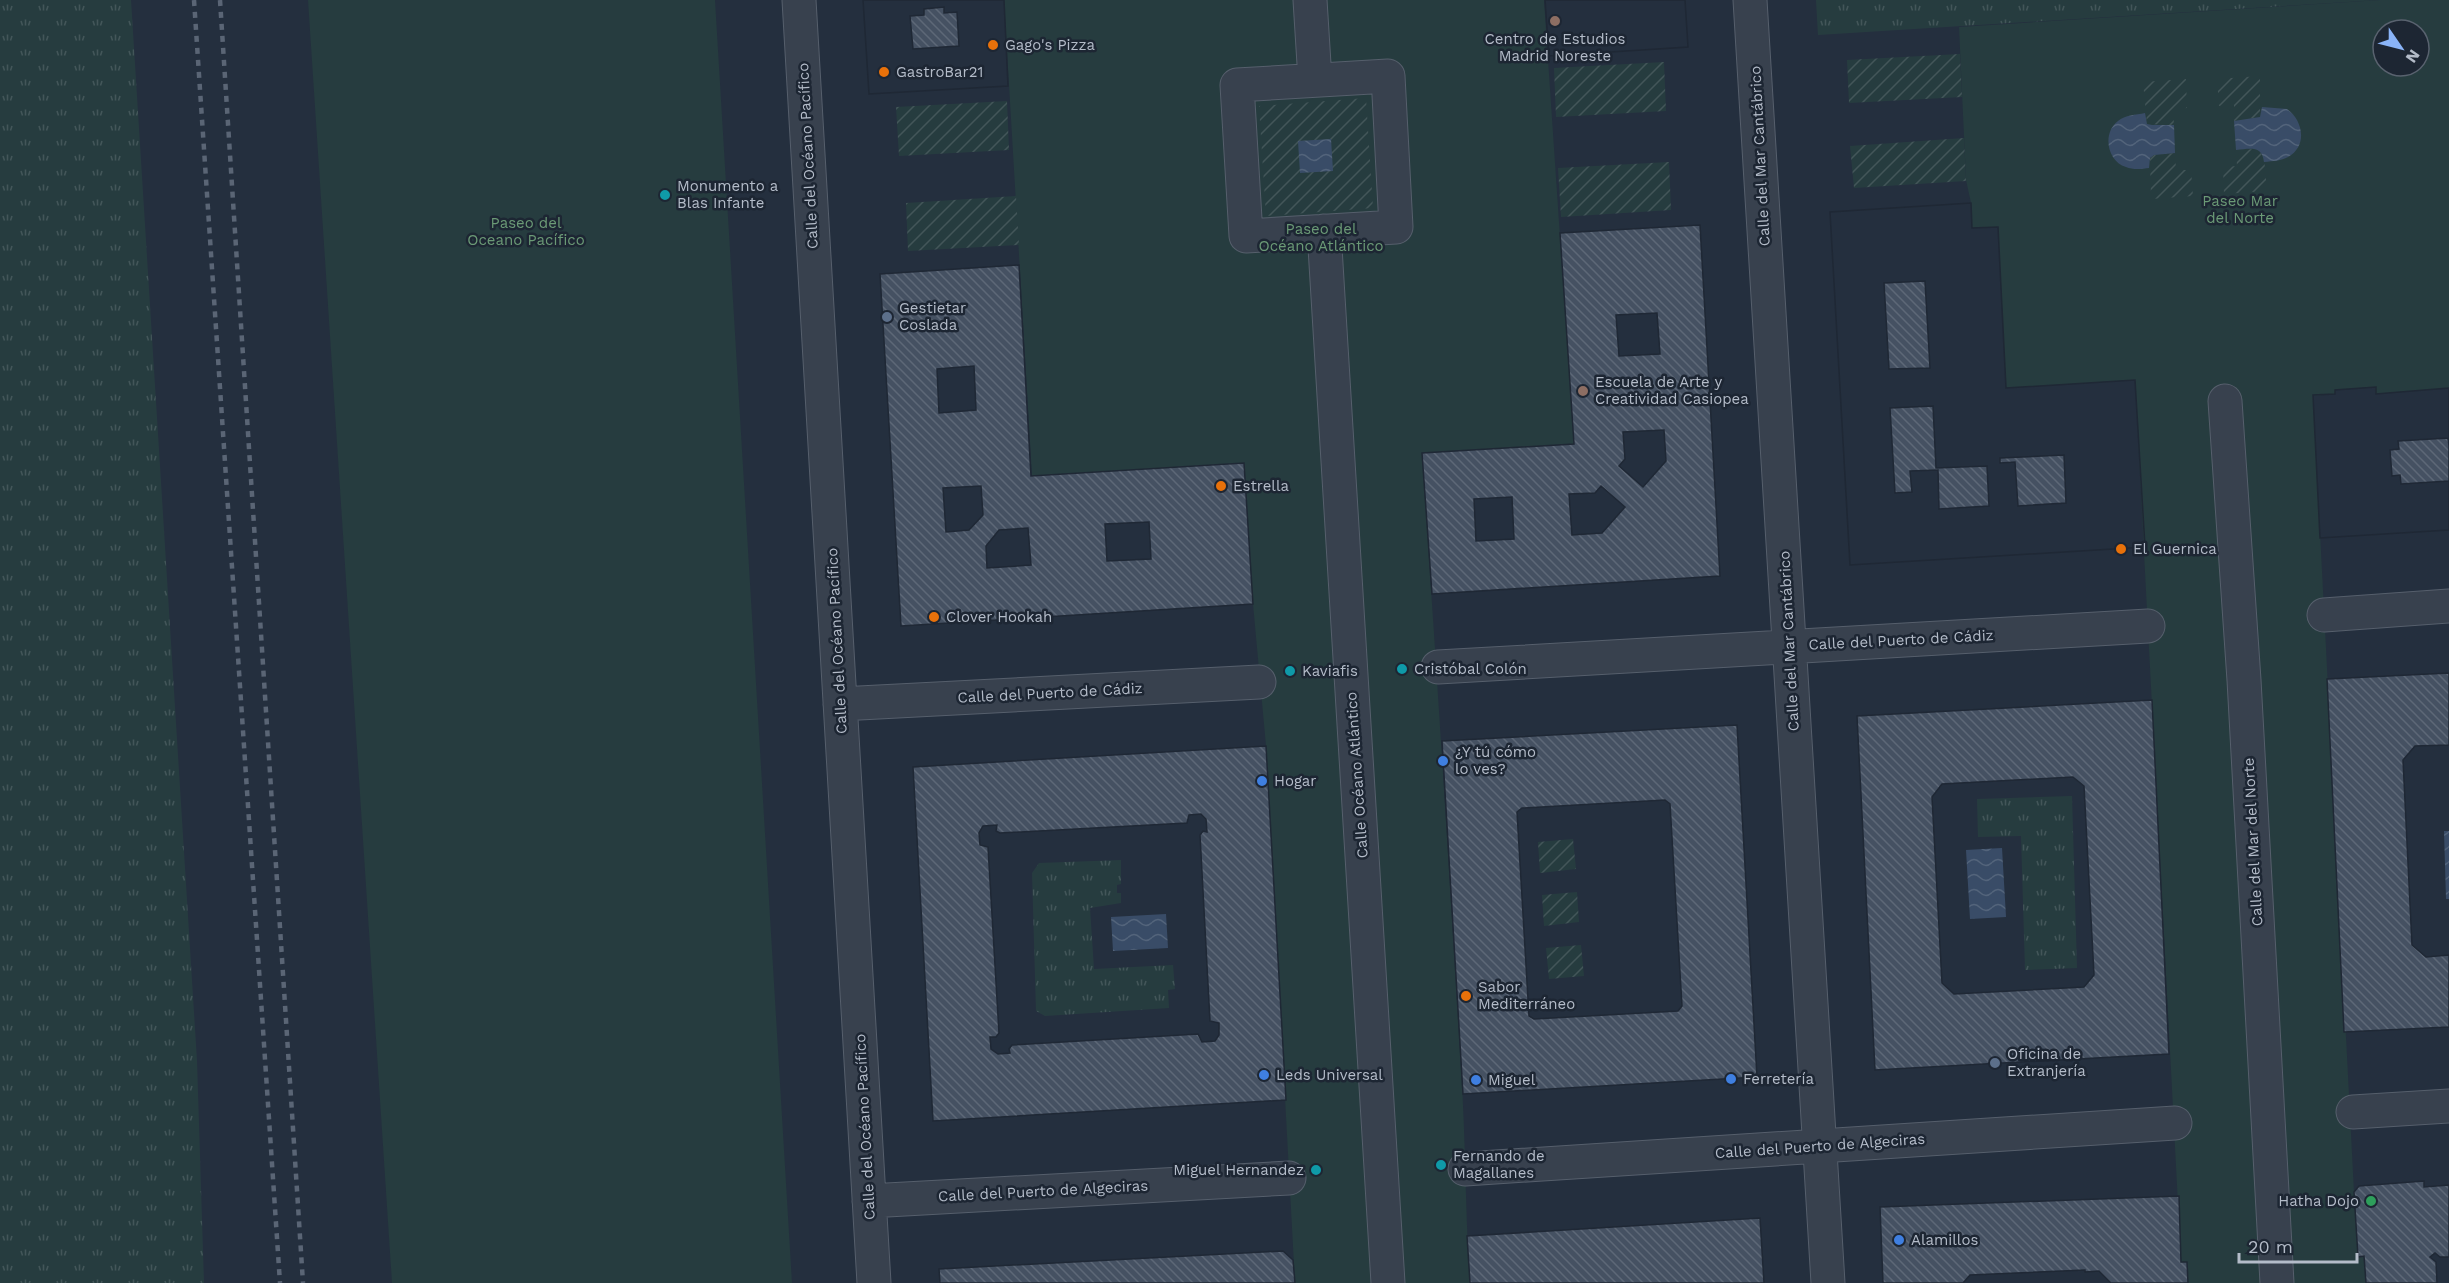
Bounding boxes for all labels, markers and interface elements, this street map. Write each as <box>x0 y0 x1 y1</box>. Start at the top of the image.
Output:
marker: Centro de Estudios Madrid Noreste <box>1548 14 1562 28</box>
north arrow <box>2371 18 2431 78</box>
place label: Centro de Estudios Madrid Noreste <box>1485 30 1626 65</box>
place label: Gago's Pizza <box>1005 36 1096 54</box>
marker: Gago's Pizza <box>986 38 1000 52</box>
text: N <box>2402 46 2424 67</box>
street label: Calle del Océano Pacífico <box>794 62 822 250</box>
place label: GastroBar21 <box>896 63 983 81</box>
marker: GastroBar21 <box>877 65 891 79</box>
street label: Calle del Mar Cantábrico <box>1746 65 1774 247</box>
place label: Monumento a Blas Infante <box>677 177 779 212</box>
marker: Monumento a Blas Infante <box>658 188 672 202</box>
park label: Paseo Mar del Norte <box>2202 192 2278 227</box>
park label: Paseo del Oceano Pacífico <box>467 214 585 249</box>
park label: Paseo del Océano Atlántico <box>1258 220 1384 255</box>
place label: Gestietar Coslada <box>899 299 966 334</box>
marker: Gestietar Coslada <box>880 310 894 324</box>
place label: Escuela de Arte y Creatividad Casiopea <box>1595 373 1749 408</box>
marker: Escuela de Arte y Creatividad Casiopea <box>1576 384 1590 398</box>
place label: Estrella <box>1233 477 1289 495</box>
marker: Estrella <box>1214 479 1228 493</box>
place label: El Guernica <box>2133 540 2217 558</box>
marker: El Guernica <box>2114 542 2128 556</box>
street label: Calle del Océano Pacífico <box>823 547 851 735</box>
street label: Calle del Mar Cantábrico <box>1775 550 1803 732</box>
place label: Clover Hookah <box>946 608 1052 626</box>
marker: Clover Hookah <box>927 610 941 624</box>
street label: Calle del Puerto de Cádiz <box>1808 626 1994 654</box>
place label: Cristóbal Colón <box>1414 660 1527 678</box>
place label: Kaviafis <box>1302 662 1358 680</box>
marker: Cristóbal Colón <box>1395 662 1409 676</box>
marker: Kaviafis <box>1283 664 1297 678</box>
street label: Calle del Puerto de Cádiz <box>957 679 1143 707</box>
street label: Calle Océano Atlántico <box>1342 691 1372 859</box>
place label: ¿Y tú cómo lo ves? <box>1455 743 1536 778</box>
marker: ¿Y tú cómo lo ves? <box>1436 754 1450 768</box>
street label: Calle del Mar del Norte <box>2240 757 2266 927</box>
place label: Hogar <box>1274 772 1316 790</box>
marker: Hogar <box>1255 774 1269 788</box>
place label: Sabor Mediterráneo <box>1478 978 1575 1013</box>
marker: Sabor Mediterráneo <box>1459 989 1473 1003</box>
street label: Calle del Océano Pacífico <box>851 1033 879 1221</box>
place label: Oficina de Extranjería <box>2007 1045 2086 1080</box>
marker: Oficina de Extranjería <box>1988 1056 2002 1070</box>
place label: Leds Universal <box>1276 1066 1383 1084</box>
marker: Leds Universal <box>1257 1068 1271 1082</box>
place label: Ferretería <box>1743 1070 1814 1088</box>
place label: Miguel <box>1488 1071 1536 1089</box>
marker: Ferretería <box>1724 1072 1738 1086</box>
marker: Miguel <box>1469 1073 1483 1087</box>
street label: Calle del Puerto de Algeciras <box>1714 1130 1926 1162</box>
place label: Fernando de Magallanes <box>1453 1147 1545 1182</box>
marker: Fernando de Magallanes <box>1434 1158 1448 1172</box>
place label: Miguel Hernandez <box>1173 1161 1304 1179</box>
marker: Miguel Hernandez <box>1309 1163 1323 1177</box>
street label: Calle del Puerto de Algeciras <box>937 1176 1149 1205</box>
place label: Hatha Dojo <box>2278 1192 2359 1210</box>
marker: Hatha Dojo <box>2364 1194 2378 1208</box>
scale bar <box>2239 1226 2358 1264</box>
place label: Alamillos <box>1911 1231 1978 1249</box>
marker: Alamillos <box>1892 1233 1906 1247</box>
text: 20 m <box>2248 1236 2293 1257</box>

